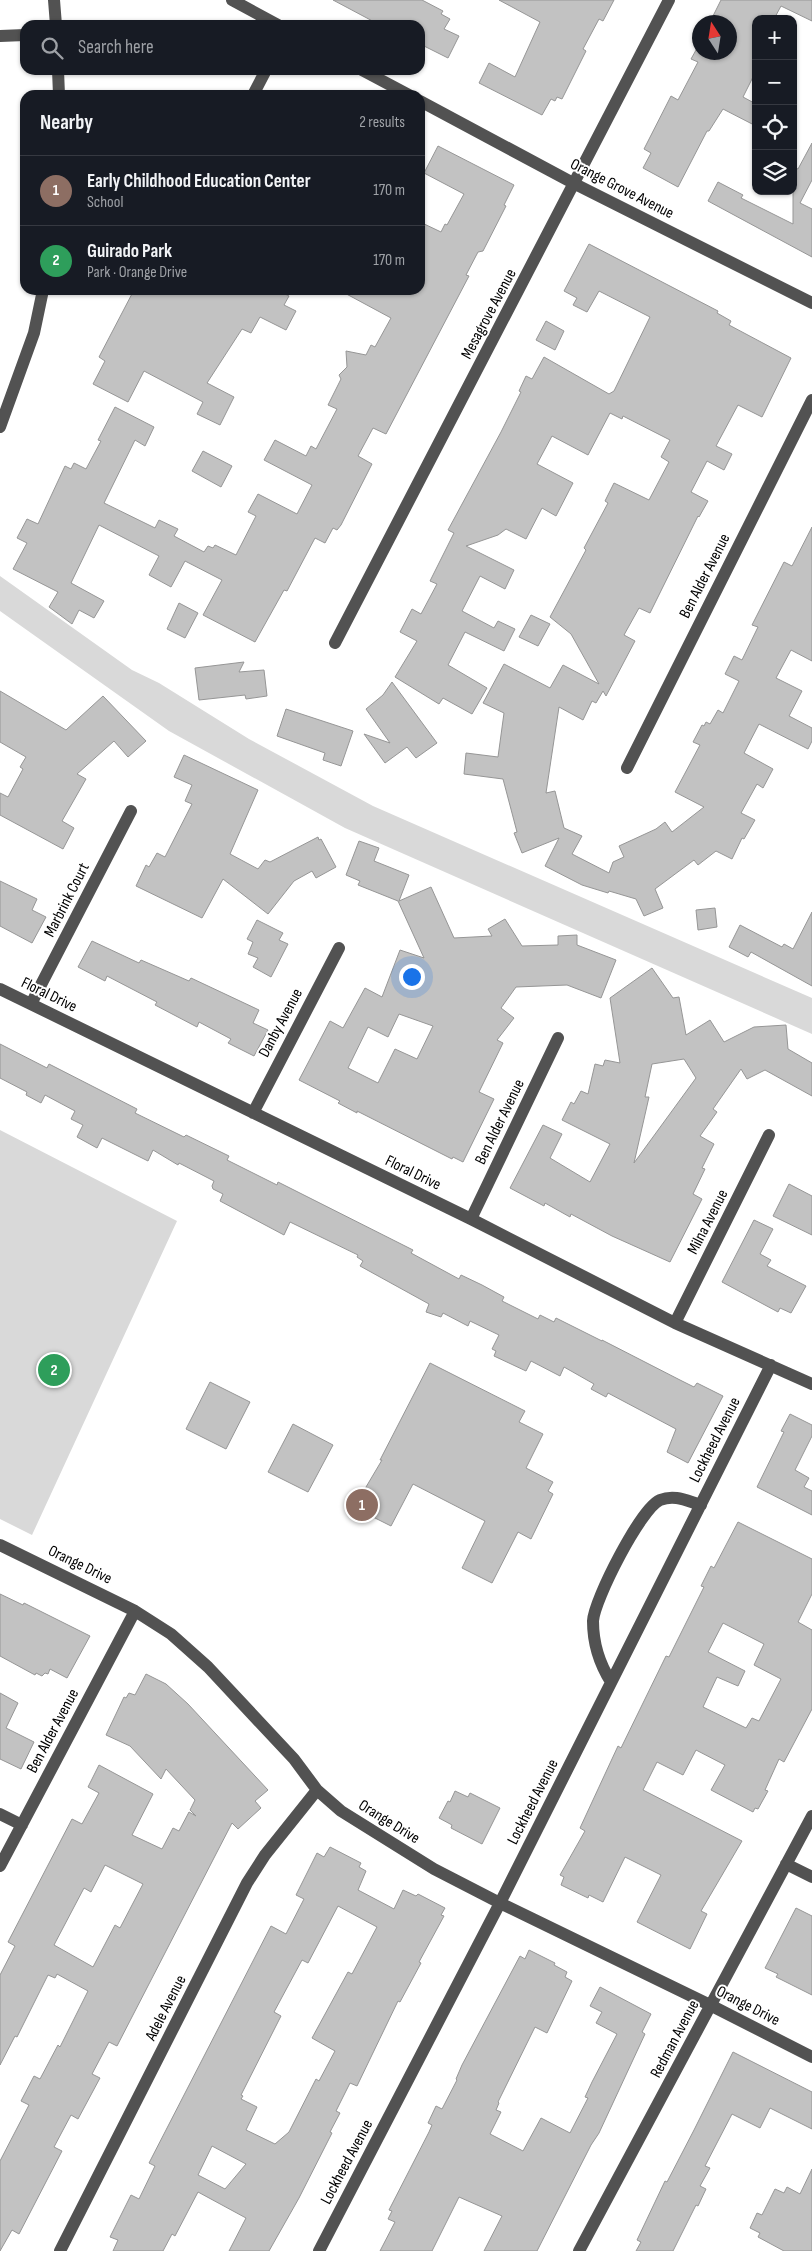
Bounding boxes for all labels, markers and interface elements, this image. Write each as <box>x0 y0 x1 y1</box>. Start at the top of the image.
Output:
north arrow <box>692 15 737 60</box>
map controls <box>752 15 797 195</box>
button: + <box>752 15 797 60</box>
search box <box>20 20 425 75</box>
icon: search <box>38 34 66 62</box>
text: Search here <box>78 36 154 59</box>
button: − <box>752 60 797 105</box>
button: locate <box>752 105 797 150</box>
text: Nearby <box>40 110 93 135</box>
text: 2 results <box>359 113 405 132</box>
button: layers <box>752 150 797 195</box>
street label: Orange Grove Avenue <box>567 155 677 223</box>
text: Early Childhood Education Center <box>87 170 311 193</box>
text: 1 <box>53 181 59 200</box>
text: 170 m <box>373 181 405 200</box>
text: School <box>87 193 123 212</box>
text: Guirado Park <box>87 240 172 263</box>
text: 2 <box>52 251 60 270</box>
text: 170 m <box>373 251 405 270</box>
text: Park · Orange Drive <box>87 263 187 282</box>
street label: Mesagrove Avenue <box>457 266 521 362</box>
street label: Ben Alder Avenue <box>676 531 734 621</box>
street label: Marbrink Court <box>40 860 94 940</box>
your location <box>399 964 425 990</box>
street label: Floral Drive <box>18 973 80 1017</box>
street label: Danby Avenue <box>255 985 307 1061</box>
street label: Ben Alder Avenue <box>471 1076 529 1168</box>
street label: Floral Drive <box>382 1151 444 1195</box>
street label: Milna Avenue <box>684 1186 732 1258</box>
pin: 2 <box>38 1351 70 1389</box>
street label: Lockheed Avenue <box>685 1394 745 1486</box>
pin: 1 <box>346 1486 378 1524</box>
street label: Orange Drive <box>45 1541 115 1589</box>
street label: Ben Alder Avenue <box>23 1686 83 1776</box>
street label: Lockheed Avenue <box>503 1756 563 1848</box>
street label: Orange Drive <box>355 1796 423 1848</box>
street label: Adele Avenue <box>141 1972 191 2045</box>
street label: Orange Drive <box>713 1982 783 2030</box>
street label: Redman Avenue <box>647 1997 703 2081</box>
street label: Lockheed Avenue <box>317 2117 377 2207</box>

